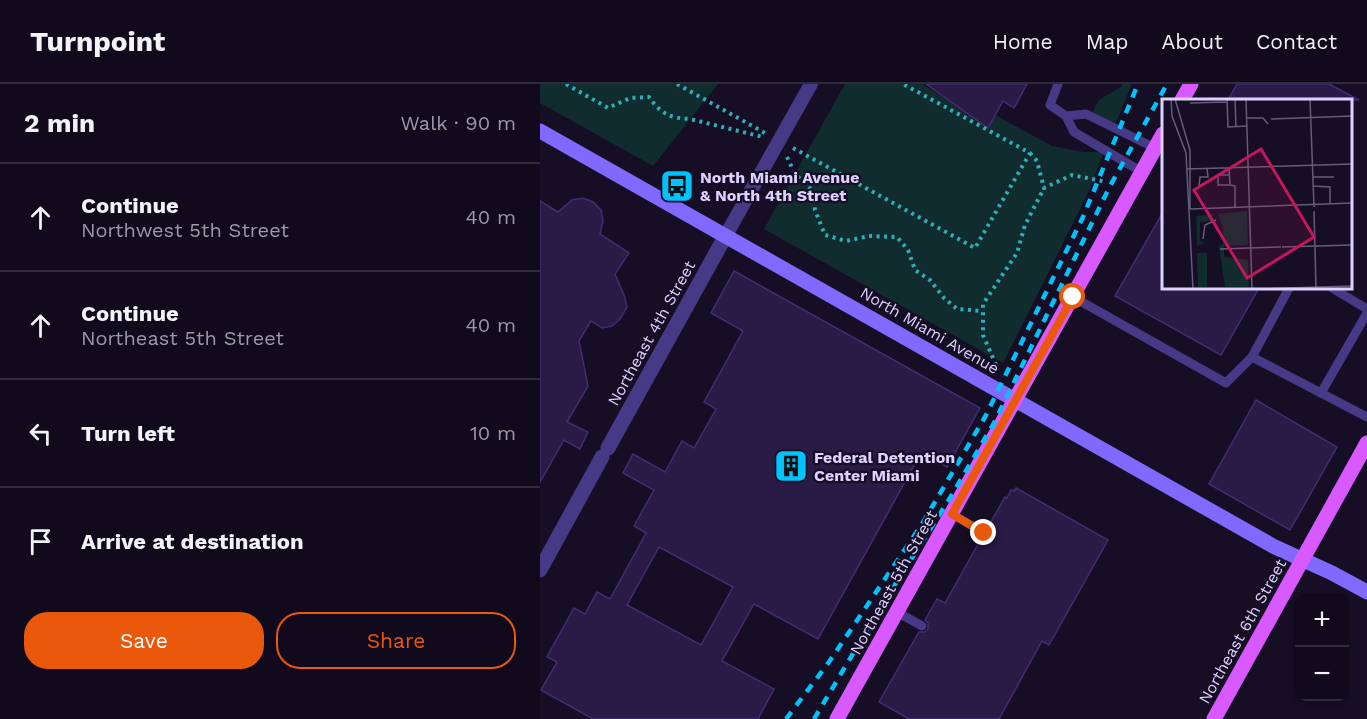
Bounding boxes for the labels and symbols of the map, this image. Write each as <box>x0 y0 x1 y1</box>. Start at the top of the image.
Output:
inset map <box>1162 99 1352 290</box>
bus stop icon: North Miami Avenue & North 4th Street <box>659 168 695 204</box>
place label: North Miami Avenue & North 4th Street <box>700 168 859 205</box>
street label: Northeast 4th Street <box>604 257 699 409</box>
street label: North Miami Avenue <box>857 283 1003 378</box>
route start <box>1059 283 1085 309</box>
building icon: Federal Detention Center Miami <box>773 448 809 484</box>
place label: Federal Detention Center Miami <box>814 448 955 485</box>
street label: Northeast 5th Street <box>846 506 941 658</box>
route end <box>970 519 996 545</box>
street label: Northeast 6th Street <box>1195 555 1290 707</box>

